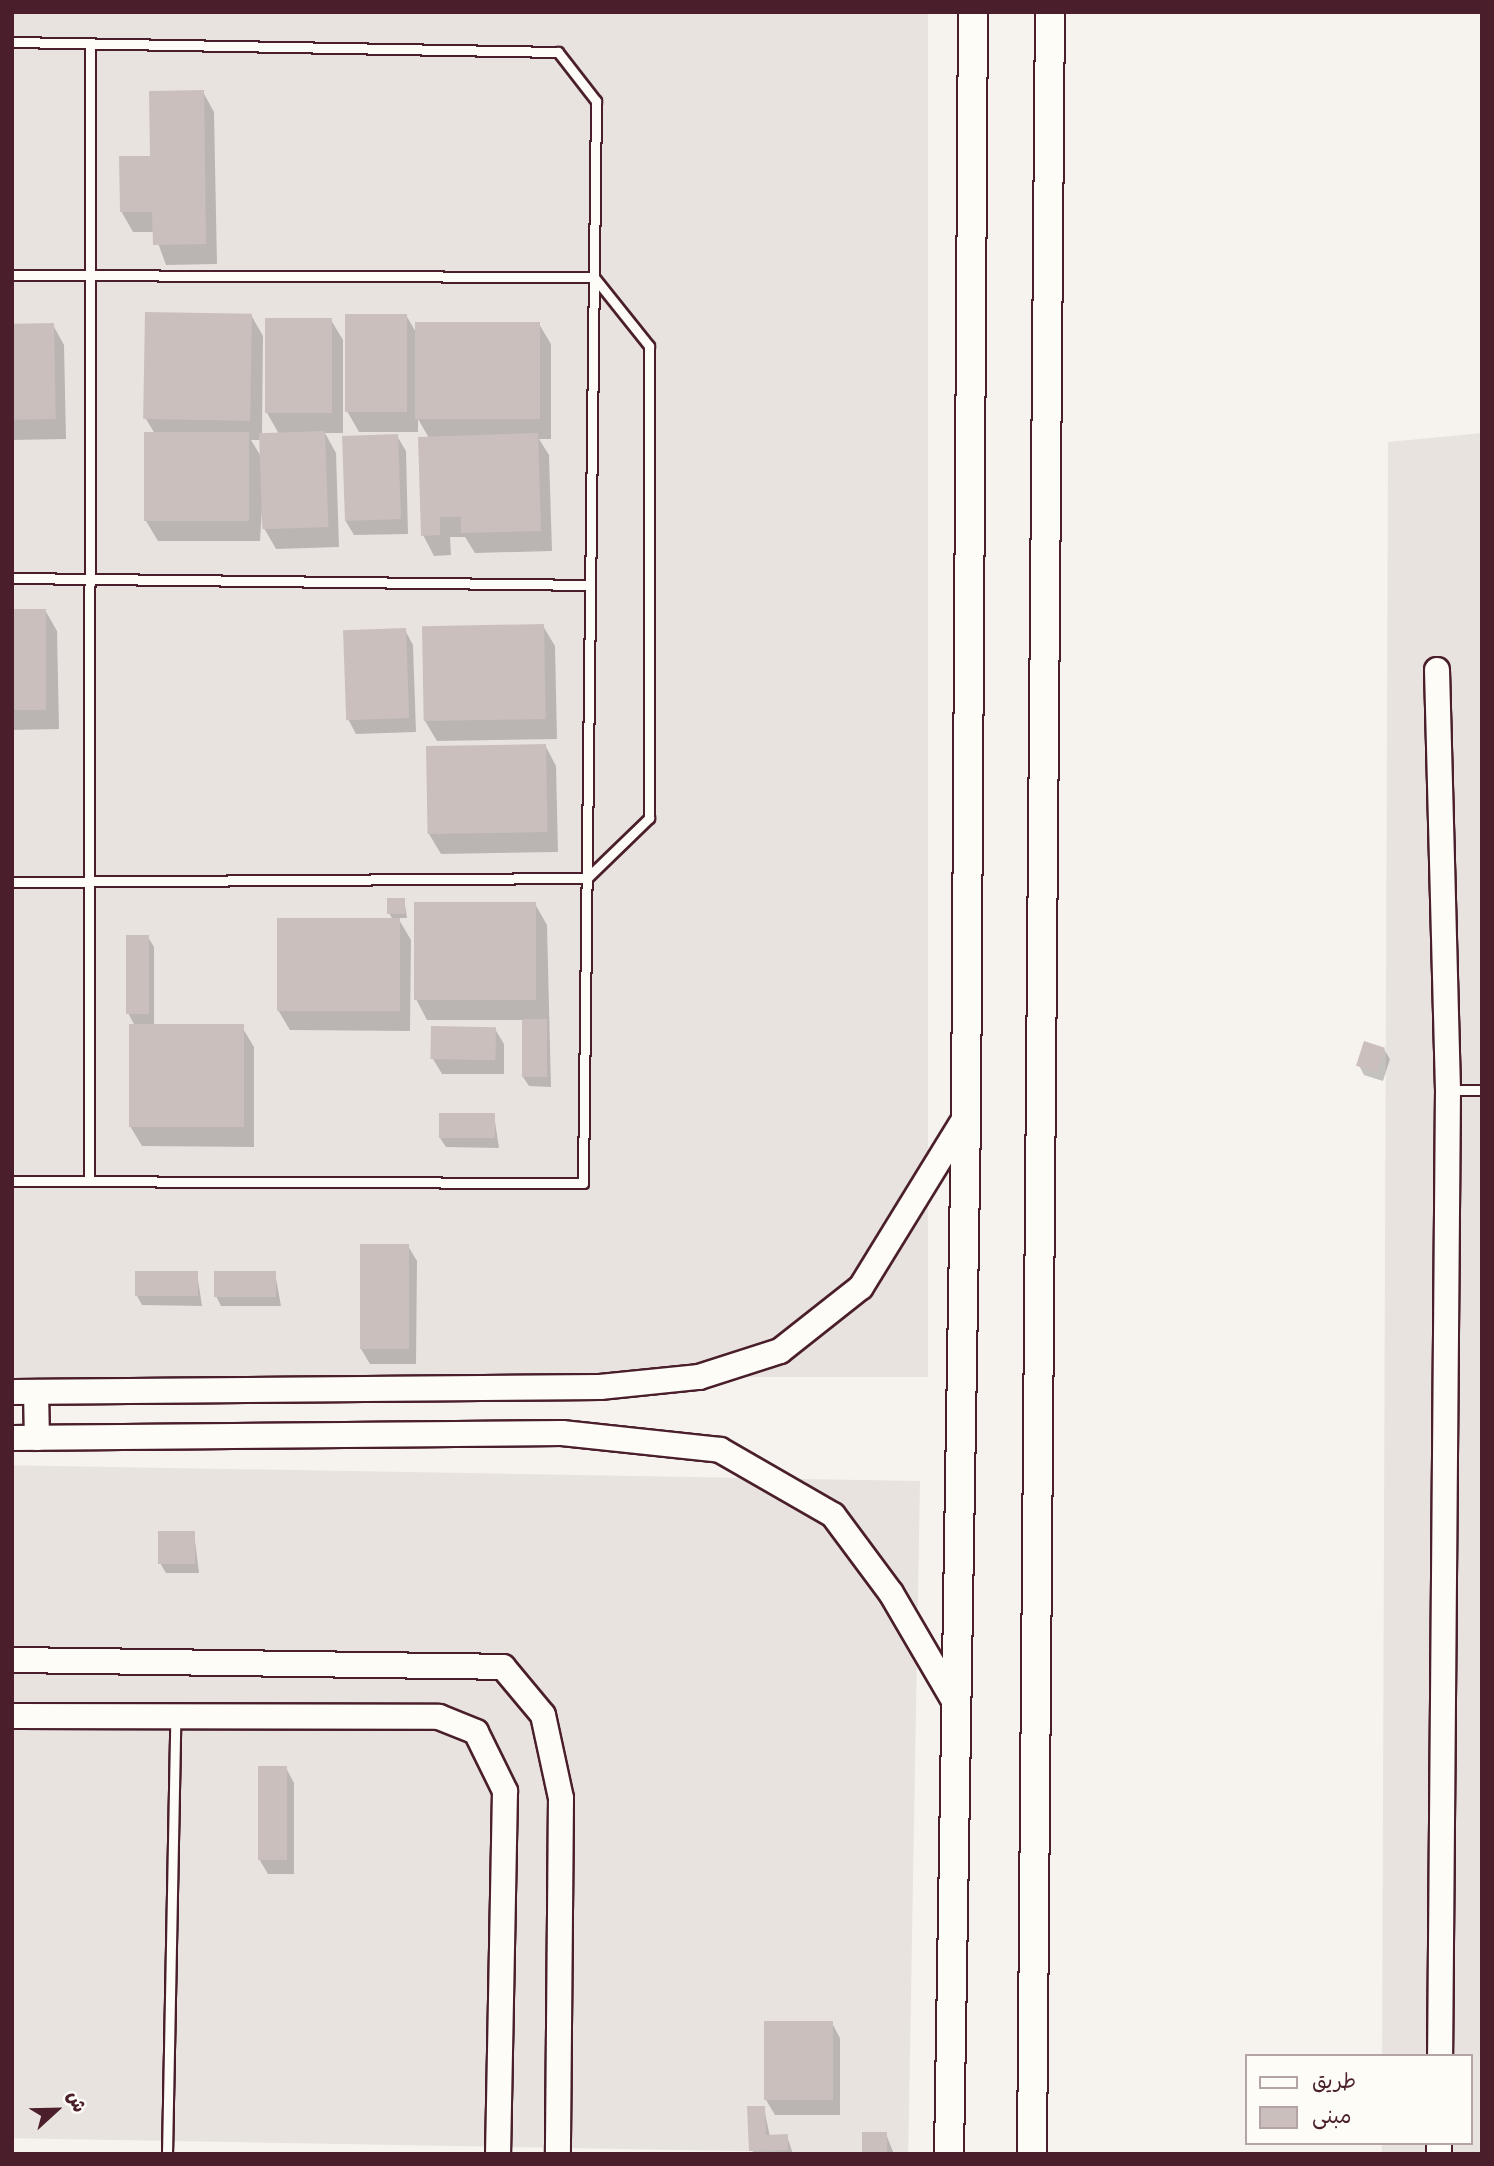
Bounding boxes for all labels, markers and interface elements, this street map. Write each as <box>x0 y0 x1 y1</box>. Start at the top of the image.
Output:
legend <box>1246 2054 1473 2145</box>
text: طريق <box>1312 2066 1356 2099</box>
north arrow <box>21 2075 91 2145</box>
text: ش <box>58 2087 93 2117</box>
text: مبنى <box>1312 2101 1351 2134</box>

